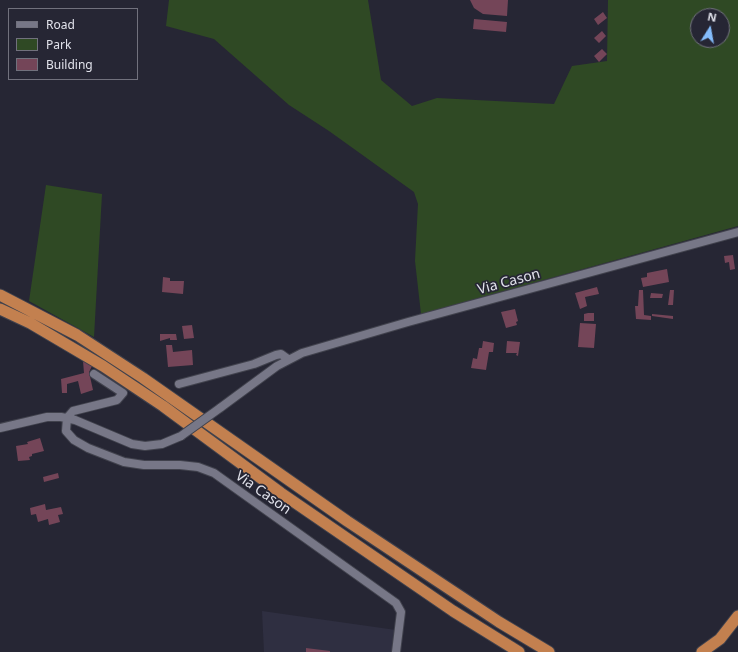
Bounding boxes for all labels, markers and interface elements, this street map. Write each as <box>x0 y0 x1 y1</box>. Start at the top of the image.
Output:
legend <box>8 8 138 80</box>
north arrow <box>690 8 730 48</box>
text: N <box>706 8 718 25</box>
text: Road <box>46 16 75 33</box>
text: Park <box>46 36 71 53</box>
text: Building <box>46 56 93 73</box>
street label: Via Cason <box>476 266 542 298</box>
street label: Via Cason <box>232 468 294 518</box>

